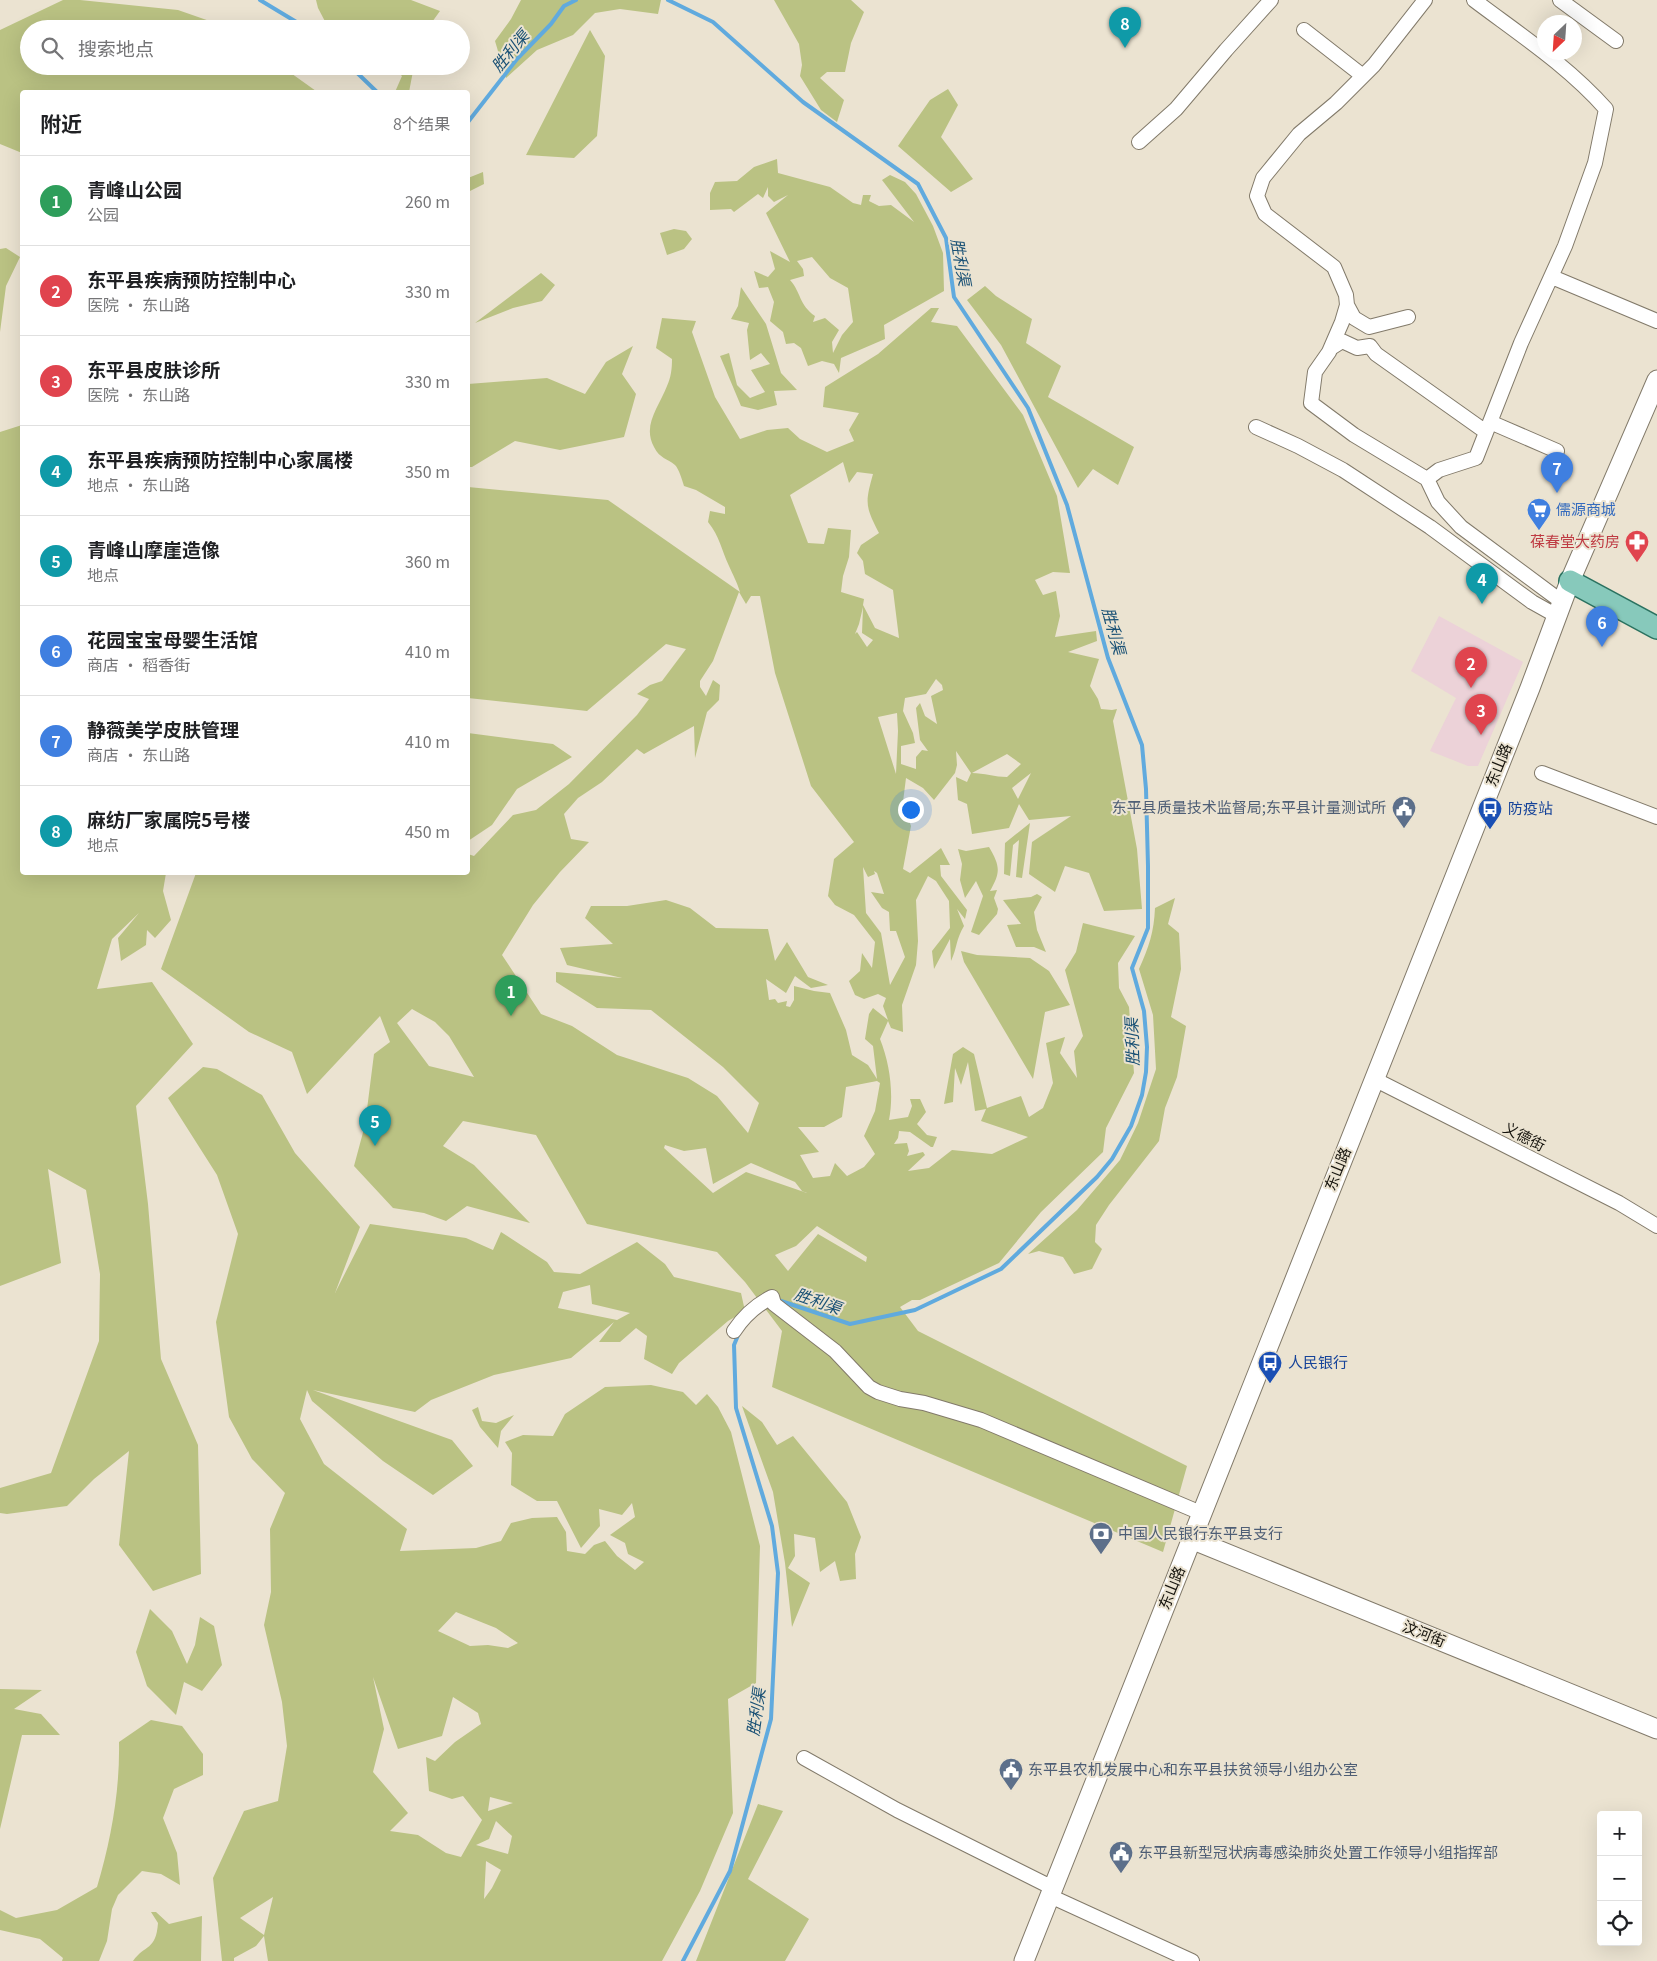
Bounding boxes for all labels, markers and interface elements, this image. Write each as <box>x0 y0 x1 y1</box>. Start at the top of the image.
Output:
pin: 8 <box>1109 7 1141 48</box>
north arrow <box>1537 15 1582 60</box>
search box <box>20 20 470 75</box>
water label: 胜利渠 <box>485 23 535 76</box>
icon: search <box>38 34 66 62</box>
text: 搜索地点 <box>78 34 154 61</box>
text: 附近 <box>40 108 82 138</box>
text: 8个结果 <box>393 111 450 135</box>
text: 青峰山公园 <box>87 175 182 202</box>
text: 1 <box>51 189 61 213</box>
text: 260 m <box>405 189 450 213</box>
text: 公园 <box>87 202 119 226</box>
water label: 胜利渠 <box>946 236 978 290</box>
text: 东平县疾病预防控制中心 <box>87 265 296 292</box>
text: 2 <box>51 279 61 303</box>
text: 330 m <box>405 279 450 303</box>
text: 医院 · 东山路 <box>87 292 190 316</box>
text: 东平县皮肤诊所 <box>87 355 220 382</box>
text: 3 <box>51 369 61 393</box>
text: 330 m <box>405 369 450 393</box>
text: 医院 · 东山路 <box>87 382 190 406</box>
text: 东平县疾病预防控制中心家属楼 <box>87 445 353 472</box>
pin: 7 <box>1541 452 1573 493</box>
text: 4 <box>51 459 61 483</box>
text: 350 m <box>405 459 450 483</box>
text: 地点 · 东山路 <box>87 472 190 496</box>
supermarket icon: 儒源商城 <box>1526 497 1552 531</box>
place label: 儒源商城 <box>1556 498 1616 519</box>
pharmacy icon: 葆春堂大药房 <box>1624 529 1650 563</box>
place label: 葆春堂大药房 <box>1530 530 1620 551</box>
text: 青峰山摩崖造像 <box>87 535 220 562</box>
text: 5 <box>51 549 61 573</box>
text: 360 m <box>405 549 450 573</box>
text: 地点 <box>87 562 119 586</box>
pin: 4 <box>1466 563 1498 604</box>
water label: 胜利渠 <box>1097 604 1133 659</box>
pin: 6 <box>1586 606 1618 647</box>
text: 花园宝宝母婴生活馆 <box>87 625 258 652</box>
text: 6 <box>51 639 61 663</box>
text: 410 m <box>405 639 450 663</box>
pin: 2 <box>1455 647 1487 688</box>
text: 商店 · 稻香街 <box>87 652 190 676</box>
pin: 3 <box>1465 694 1497 735</box>
text: 静薇美学皮肤管理 <box>87 715 239 742</box>
text: 7 <box>51 729 61 753</box>
text: 410 m <box>405 729 450 753</box>
street label: 东山路 <box>1479 740 1516 789</box>
text: 商店 · 东山路 <box>87 742 190 766</box>
public building icon: 东平县质量技术监督局;东平县计量测试所 <box>1391 795 1417 829</box>
place label: 东平县质量技术监督局;东平县计量测试所 <box>1112 796 1386 817</box>
bus stop icon: 防疫站 <box>1477 796 1503 830</box>
your location <box>898 797 924 823</box>
place label: 防疫站 <box>1508 797 1553 818</box>
text: 麻纺厂家属院5号楼 <box>87 805 250 832</box>
text: 8 <box>51 819 61 843</box>
text: 450 m <box>405 819 450 843</box>
text: 地点 <box>87 832 119 856</box>
pin: 1 <box>495 975 527 1016</box>
water label: 胜利渠 <box>1118 1016 1144 1066</box>
pin: 5 <box>359 1105 391 1146</box>
street label: 义德街 <box>1500 1116 1550 1155</box>
street label: 东山路 <box>1318 1144 1355 1193</box>
water label: 胜利渠 <box>792 1281 847 1320</box>
bus stop icon: 人民银行 <box>1257 1350 1283 1384</box>
place label: 人民银行 <box>1288 1351 1348 1372</box>
bank icon: 中国人民银行东平县支行 <box>1088 1521 1114 1555</box>
place label: 中国人民银行东平县支行 <box>1118 1522 1283 1543</box>
street label: 东山路 <box>1152 1563 1189 1612</box>
street label: 汶河街 <box>1400 1614 1449 1651</box>
water label: 胜利渠 <box>740 1684 771 1737</box>
public building icon: 东平县农机发展中心和东平县扶贫领导小组办公室 <box>998 1757 1024 1791</box>
place label: 东平县农机发展中心和东平县扶贫领导小组办公室 <box>1028 1758 1358 1779</box>
map controls <box>1597 1811 1642 1946</box>
button: + <box>1597 1811 1642 1856</box>
public building icon: 东平县新型冠状病毒感染肺炎处置工作领导小组指挥部 <box>1108 1840 1134 1874</box>
place label: 东平县新型冠状病毒感染肺炎处置工作领导小组指挥部 <box>1138 1841 1498 1862</box>
button: − <box>1597 1856 1642 1901</box>
button: locate <box>1597 1901 1642 1946</box>

